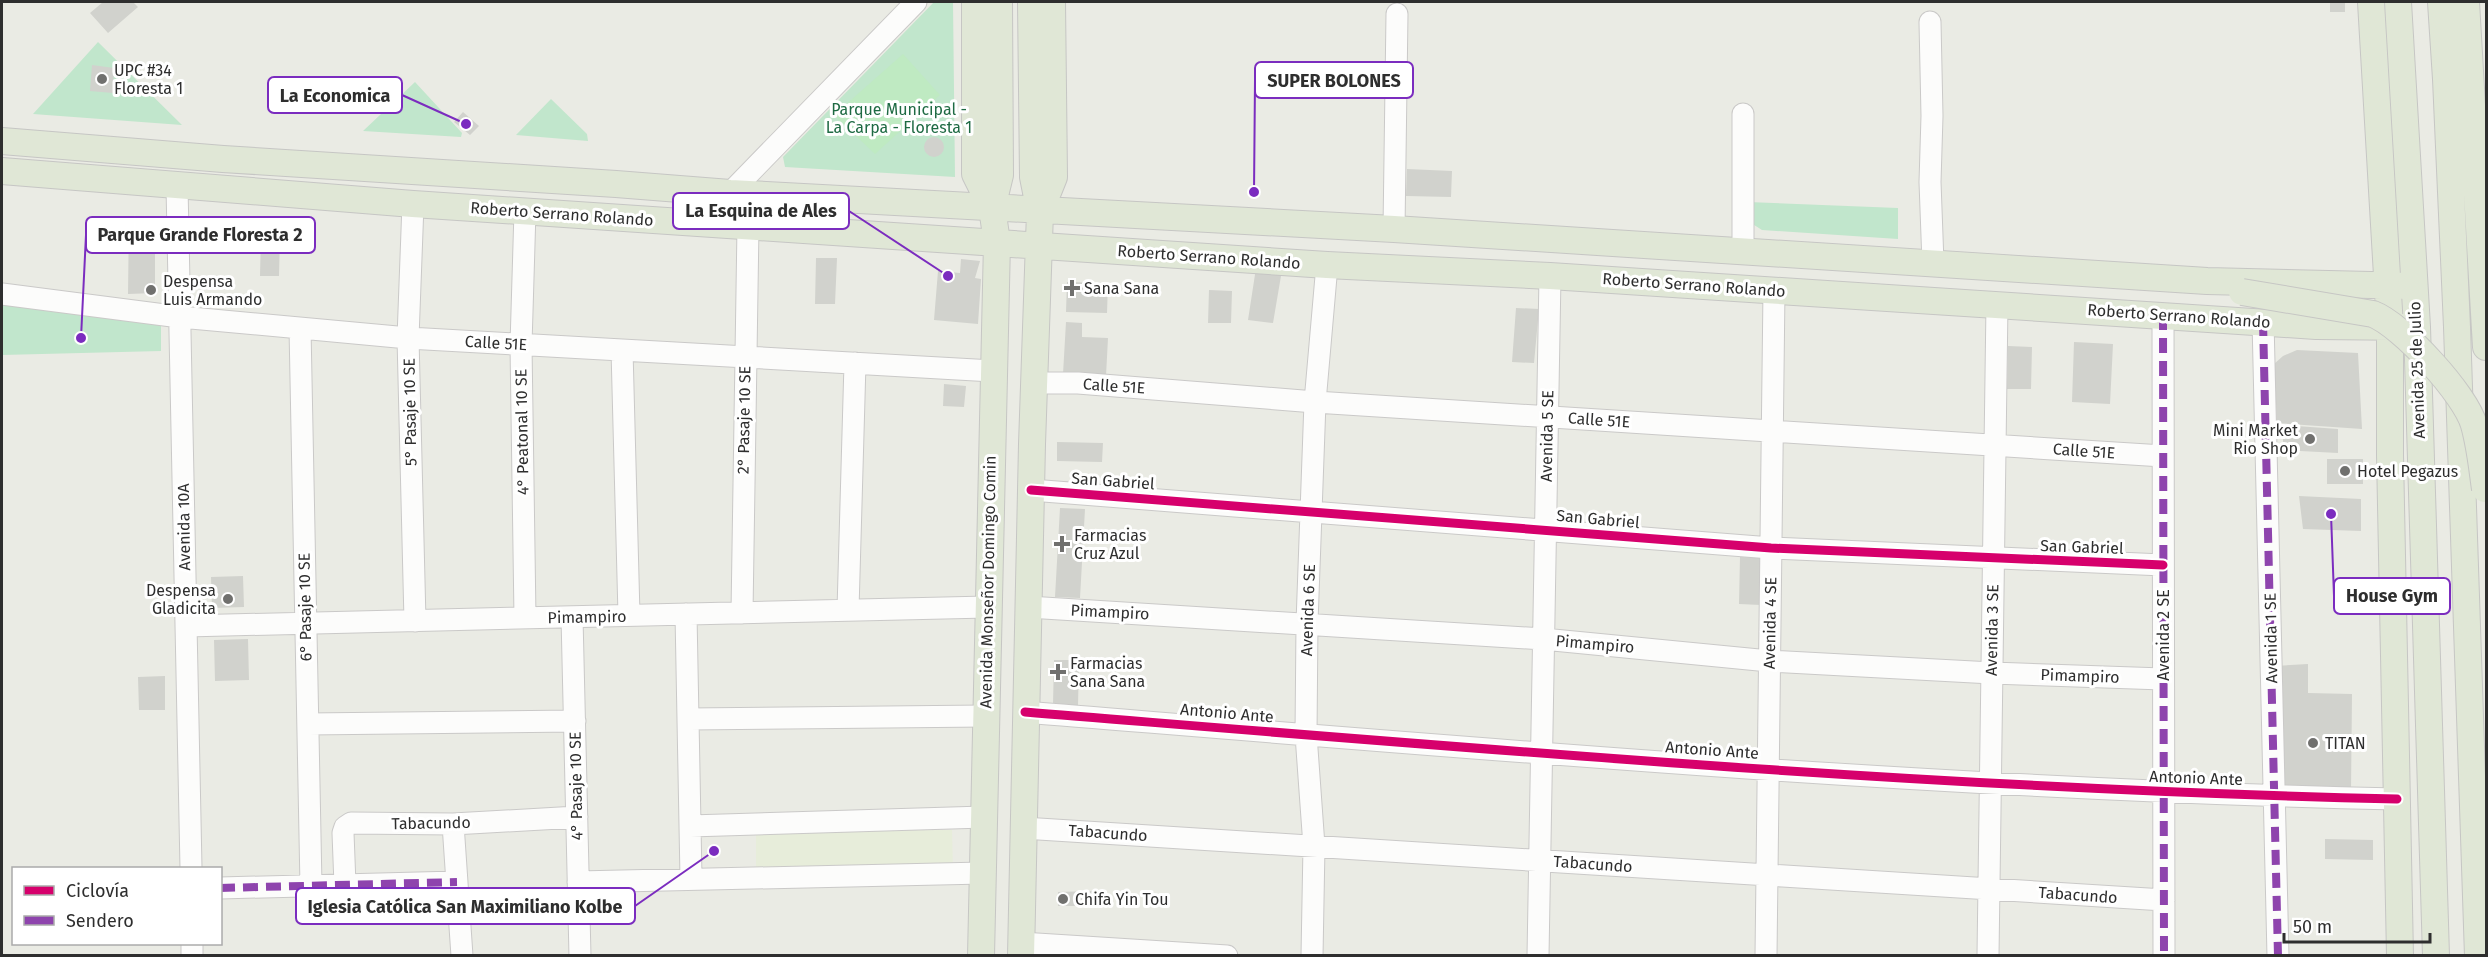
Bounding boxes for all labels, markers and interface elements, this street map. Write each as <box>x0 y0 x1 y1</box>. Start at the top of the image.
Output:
place label: UPC #34 Floresta 1 <box>114 61 183 98</box>
callout: SUPER BOLONES <box>1255 62 1413 98</box>
text: SUPER BOLONES <box>1267 70 1401 92</box>
marker: UPC #34 Floresta 1 <box>95 72 109 86</box>
callout: La Economica <box>268 77 402 113</box>
text: La Economica <box>280 85 390 107</box>
park label: Parque Municipal - La Carpa - Floresta 1 <box>826 100 972 137</box>
callout: La Esquina de Ales <box>673 193 849 229</box>
street label: Roberto Serrano Rolando <box>470 198 654 230</box>
text: La Esquina de Ales <box>685 200 837 222</box>
callout: Parque Grande Floresta 2 <box>86 217 315 253</box>
text: Parque Grande Floresta 2 <box>98 224 302 246</box>
street label: Roberto Serrano Rolando <box>1117 241 1301 273</box>
street label: Roberto Serrano Rolando <box>1602 269 1786 301</box>
place label: Despensa Luis Armando <box>163 272 262 309</box>
place label: Sana Sana <box>1084 279 1159 298</box>
marker: Sana Sana <box>1065 281 1079 295</box>
marker: Despensa Luis Armando <box>144 283 158 297</box>
street label: Roberto Serrano Rolando <box>2087 300 2271 332</box>
street label: Avenida 25 de Julio <box>2405 301 2429 439</box>
street label: Calle 51E <box>464 332 528 354</box>
street label: 5° Pasaje 10 SE <box>400 358 420 466</box>
street label: 2° Pasaje 10 SE <box>734 366 754 474</box>
street label: 4° Peatonal 10 SE <box>511 369 533 495</box>
street label: Calle 51E <box>1082 374 1146 398</box>
street label: Avenida 5 SE <box>1537 390 1557 482</box>
street label: Calle 51E <box>1567 408 1631 432</box>
place label: Mini Market Rio Shop <box>2213 421 2298 458</box>
marker: Mini Market Rio Shop <box>2303 432 2317 446</box>
street label: Calle 51E <box>2052 439 2116 463</box>
street label: Avenida Monseñor Domingo Comin <box>976 455 1000 709</box>
place label: Hotel Pegazus <box>2357 462 2458 481</box>
marker: Hotel Pegazus <box>2338 464 2352 478</box>
street label: San Gabriel <box>1071 469 1156 493</box>
street label: Avenida 10A <box>174 482 194 571</box>
street label: San Gabriel <box>1556 506 1641 532</box>
place label: Farmacias Cruz Azul <box>1074 526 1146 563</box>
street label: San Gabriel <box>2040 536 2124 558</box>
marker: Farmacias Cruz Azul <box>1055 537 1069 551</box>
street label: 6° Pasaje 10 SE <box>295 553 315 661</box>
street label: Avenida 6 SE <box>1297 564 1319 656</box>
street label: Avenida 4 SE <box>1760 577 1780 669</box>
callout: House Gym <box>2334 578 2450 614</box>
place label: Despensa Gladicita <box>146 581 216 618</box>
street label: Avenida 3 SE <box>1982 584 2002 676</box>
text: House Gym <box>2346 585 2438 607</box>
street label: Avenida 2 SE <box>2154 589 2173 681</box>
marker: Despensa Gladicita <box>221 592 235 606</box>
street label: Avenida 1 SE <box>2261 593 2281 683</box>
street label: Pimampiro <box>1070 600 1150 624</box>
street label: Pimampiro <box>547 607 627 627</box>
street label: Pimampiro <box>1555 631 1635 657</box>
place label: Farmacias Sana Sana <box>1070 654 1145 691</box>
marker: Farmacias Sana Sana <box>1051 665 1065 679</box>
street label: Pimampiro <box>2040 665 2120 687</box>
street label: Antonio Ante <box>1179 699 1275 727</box>
street label: 4° Pasaje 10 SE <box>566 731 586 841</box>
place label: TITAN <box>2325 734 2366 753</box>
marker: TITAN <box>2306 736 2320 750</box>
street label: Antonio Ante <box>1665 737 1759 763</box>
street label: Antonio Ante <box>2149 767 2243 789</box>
street label: Tabacundo <box>391 813 471 833</box>
street label: Tabacundo <box>1068 821 1148 845</box>
street label: Tabacundo <box>1553 852 1633 876</box>
legend <box>12 867 222 945</box>
text: Ciclovía <box>66 880 129 902</box>
street label: Tabacundo <box>2038 883 2118 907</box>
callout: Iglesia Católica San Maximiliano Kolbe <box>296 888 635 924</box>
place label: Chifa Yin Tou <box>1075 890 1169 909</box>
marker: Chifa Yin Tou <box>1056 892 1070 906</box>
text: Iglesia Católica San Maximiliano Kolbe <box>308 896 623 918</box>
scale bar <box>2284 906 2430 944</box>
text: Sendero <box>66 910 134 932</box>
text: 50 m <box>2293 916 2332 938</box>

